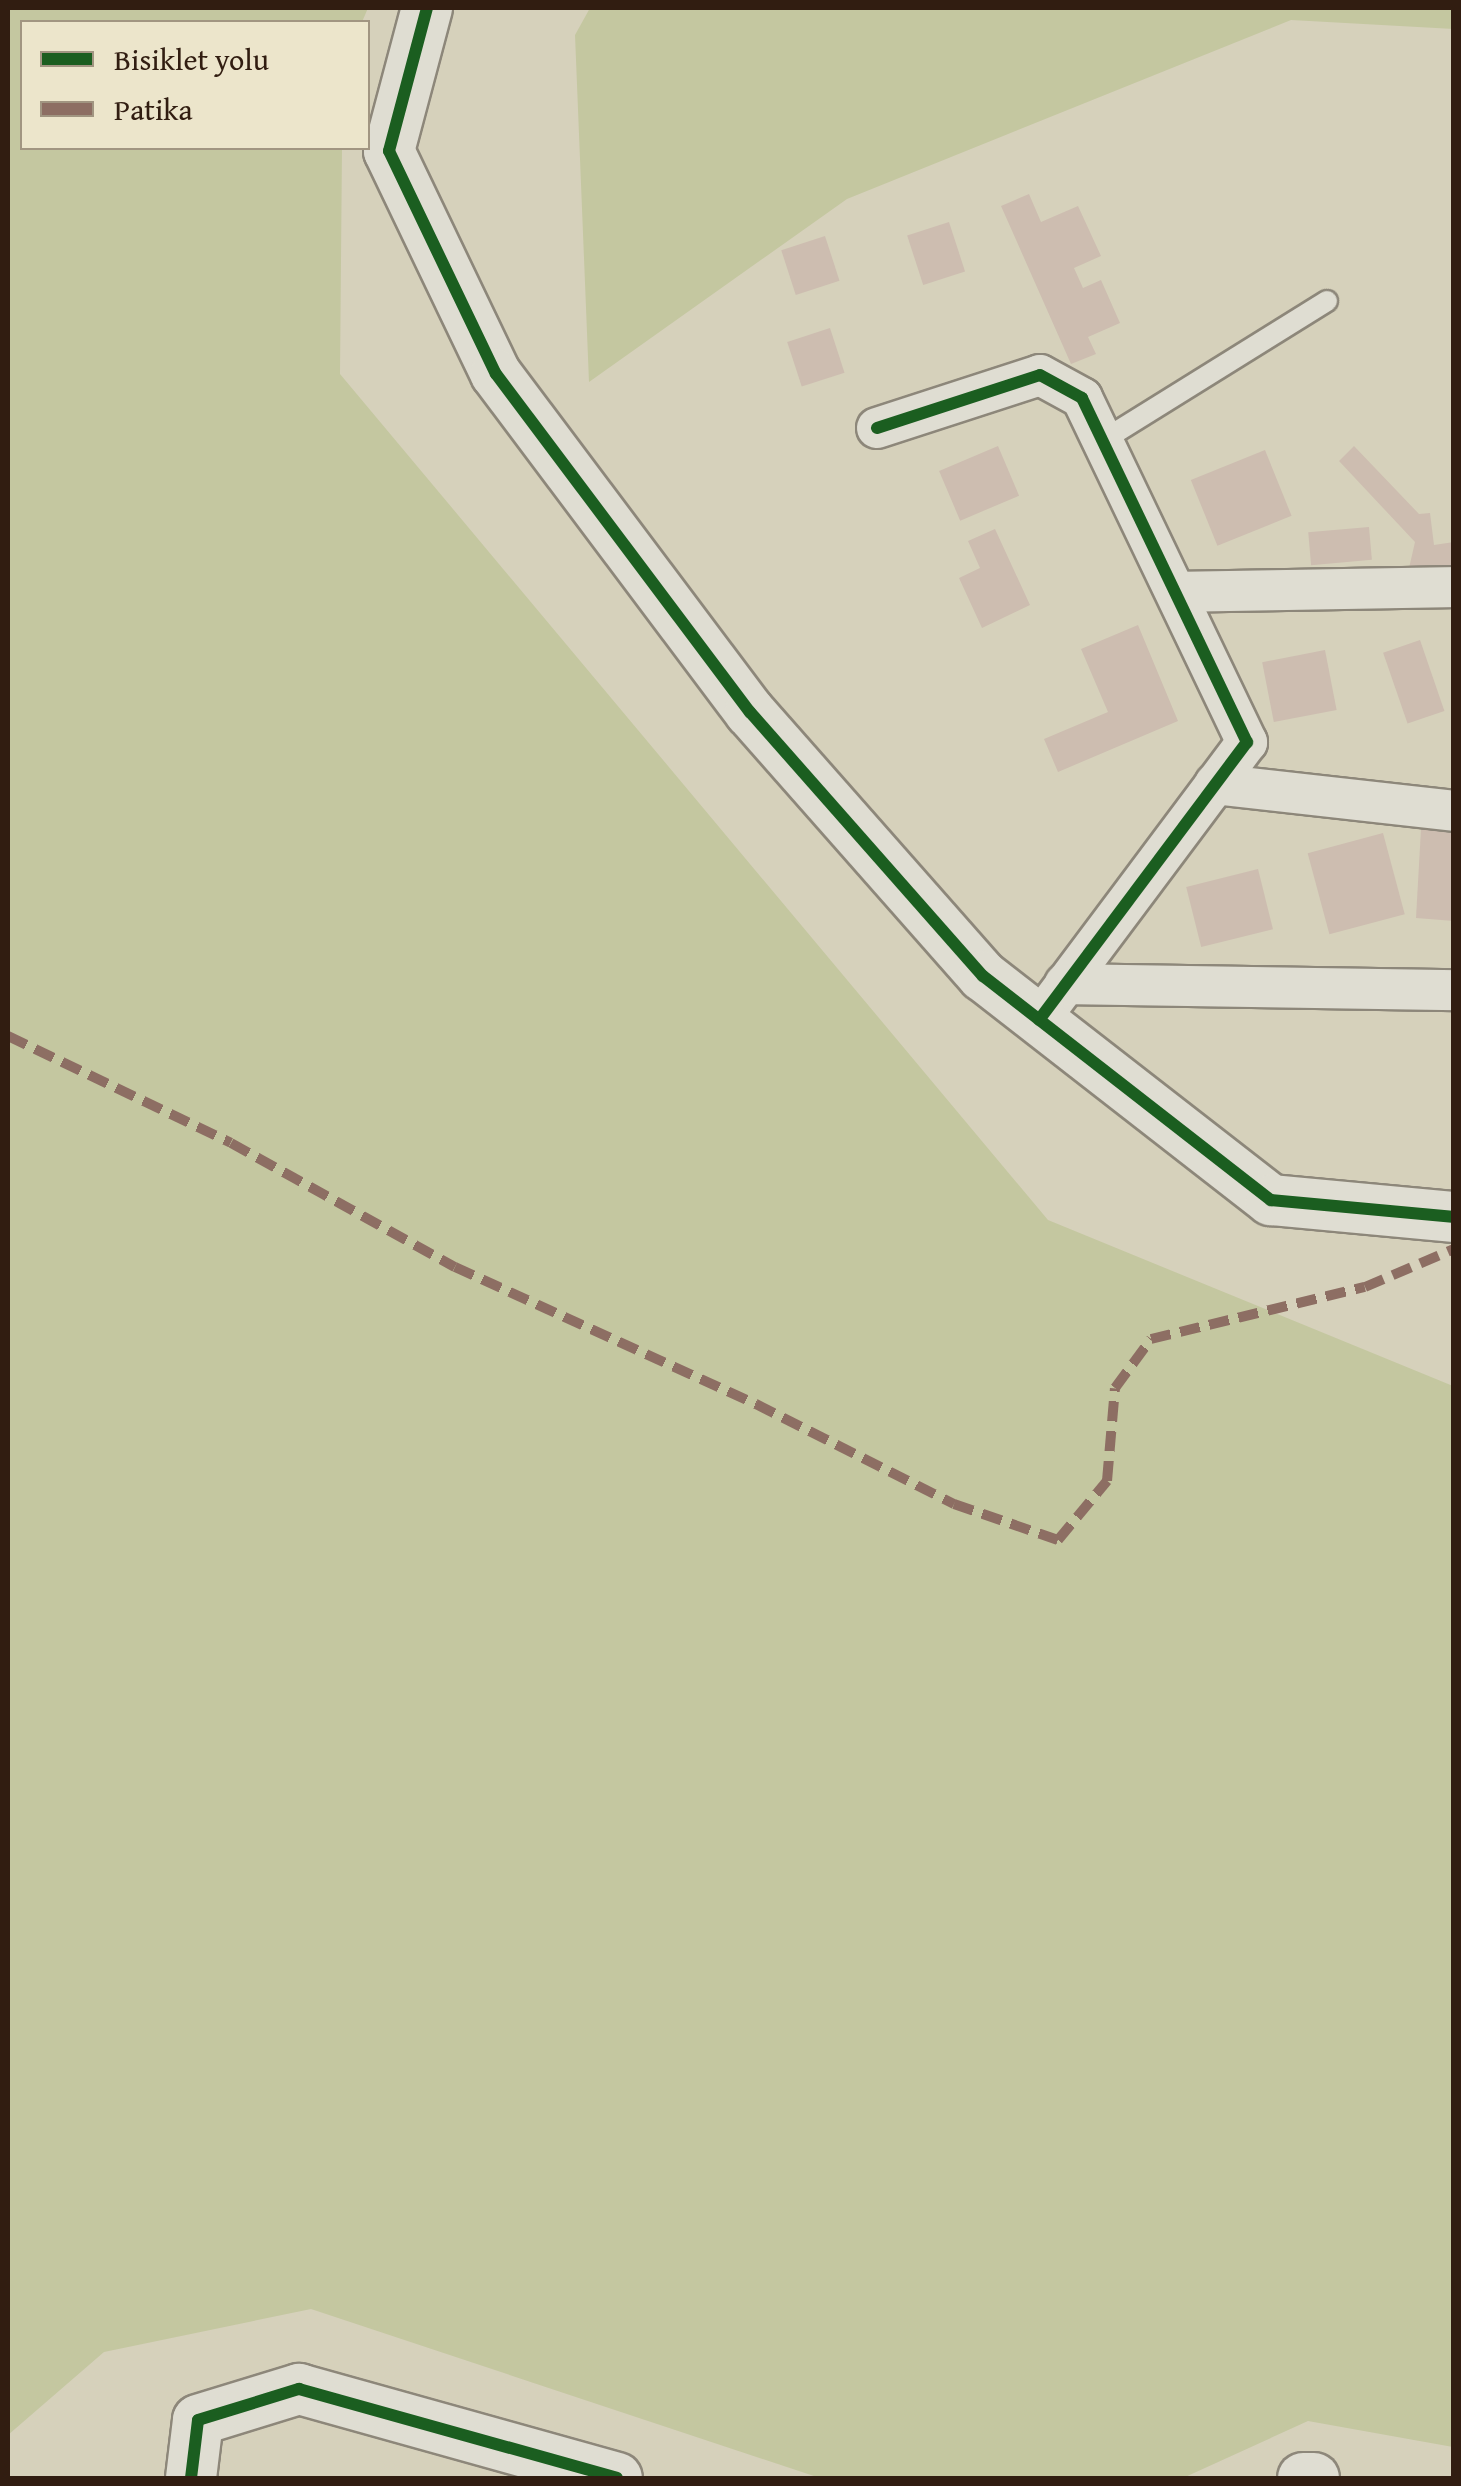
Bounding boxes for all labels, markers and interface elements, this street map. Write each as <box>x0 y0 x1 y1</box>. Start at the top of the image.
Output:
legend <box>20 20 370 150</box>
text: Bisiklet yolu <box>114 37 269 81</box>
text: Patika <box>114 87 193 131</box>

